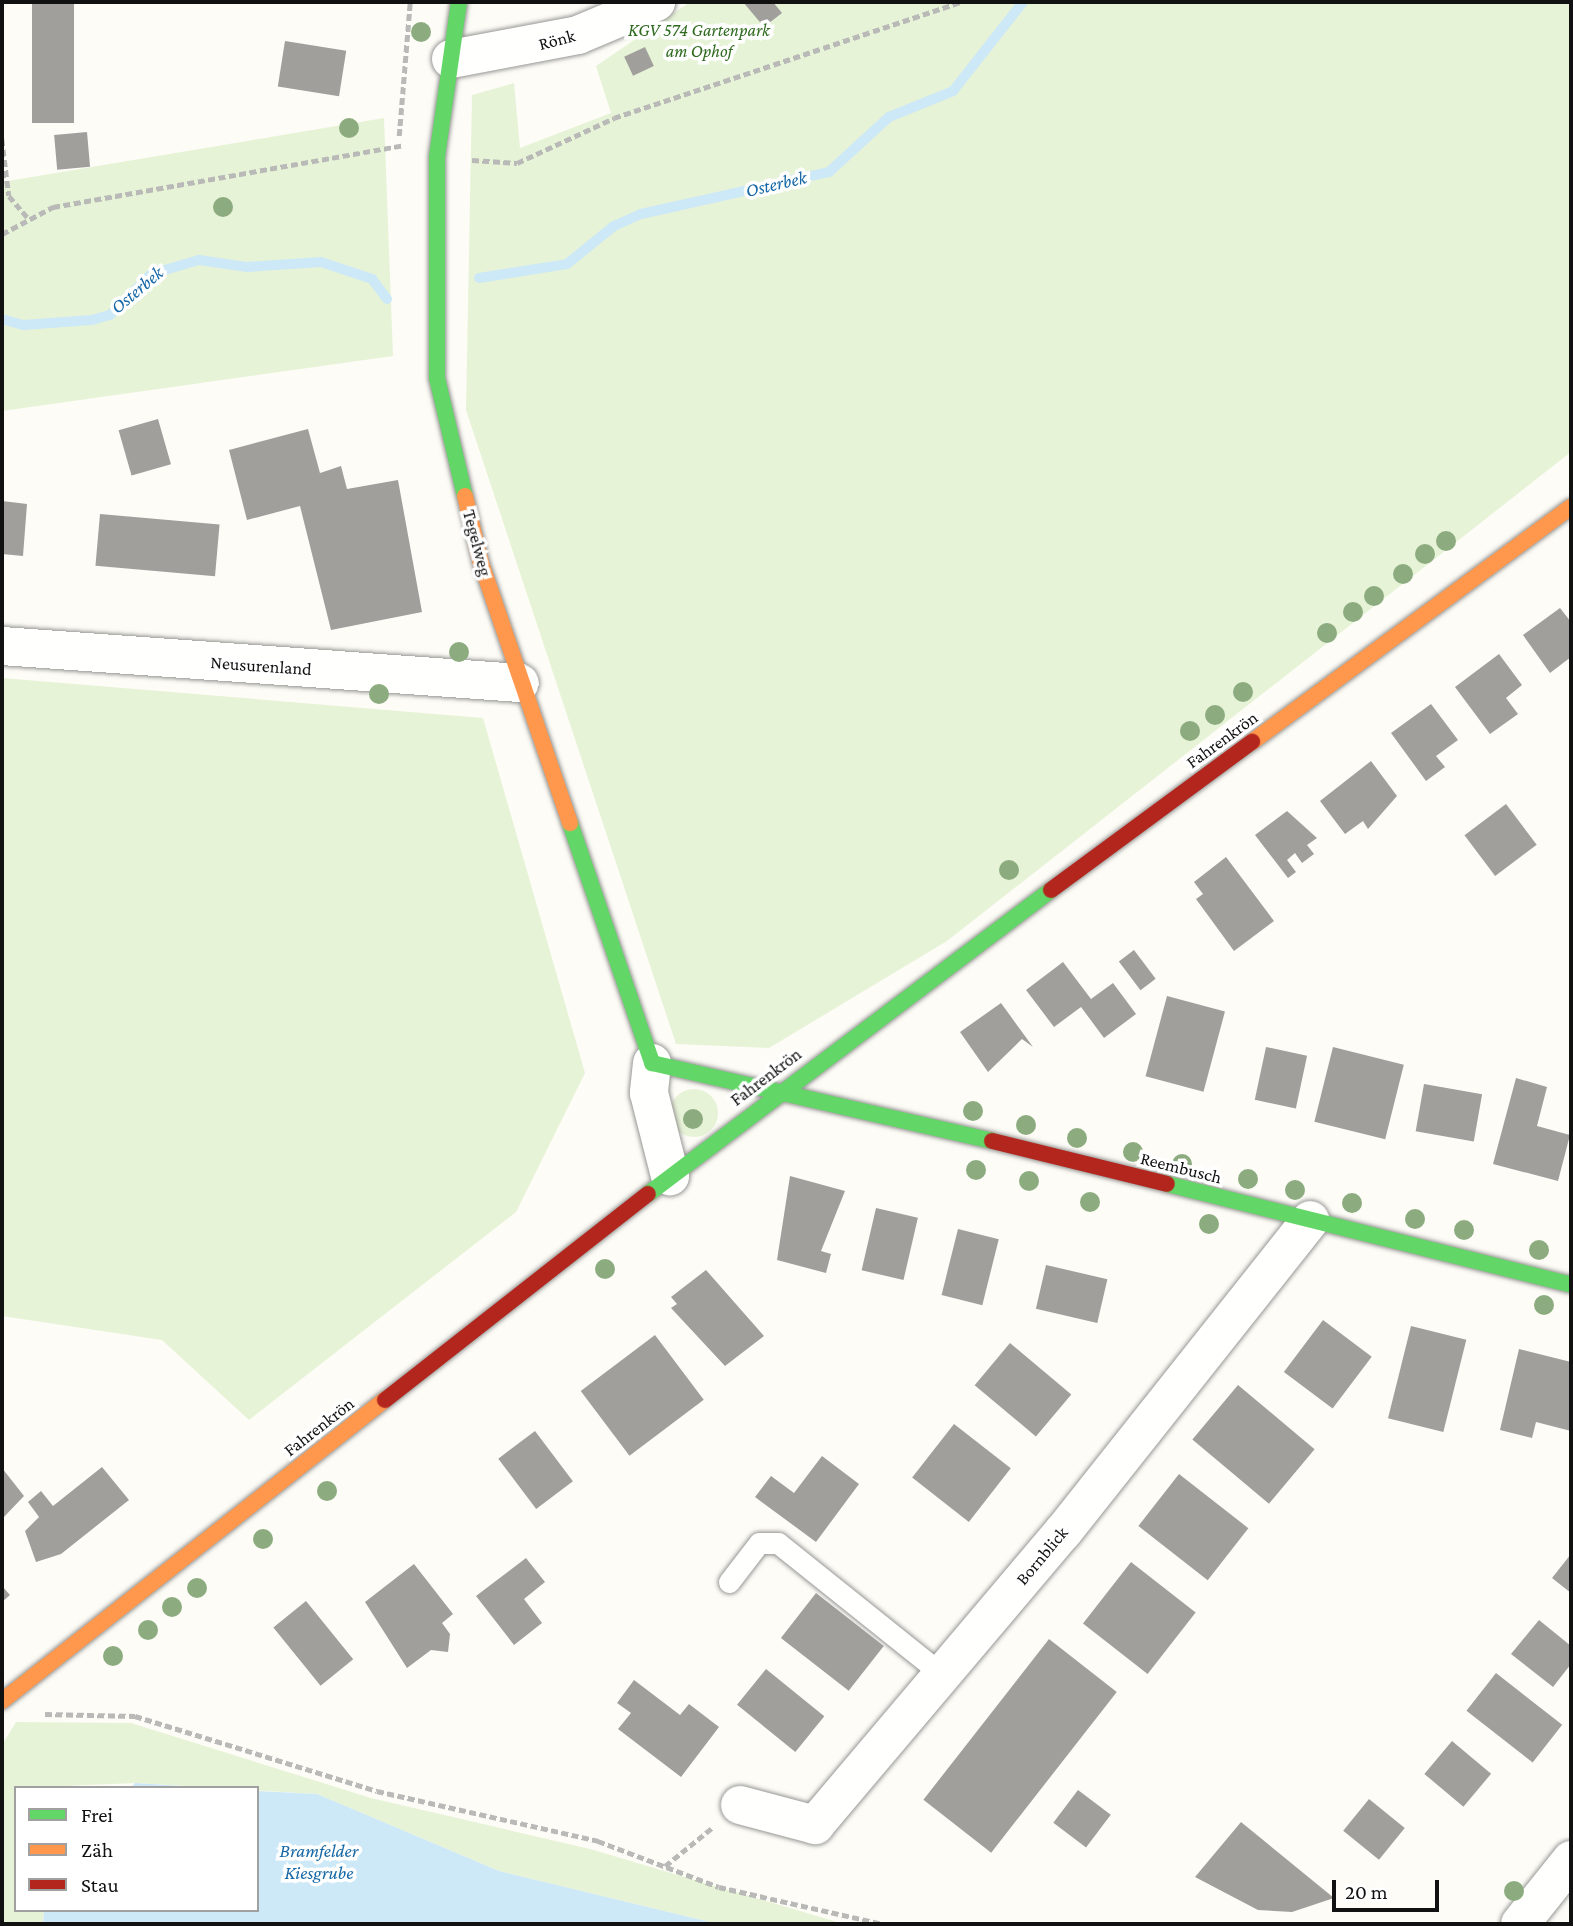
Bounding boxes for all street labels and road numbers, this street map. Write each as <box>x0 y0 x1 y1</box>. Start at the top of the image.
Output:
street label: Rönk <box>536 25 578 55</box>
street label: Tegelweg <box>458 507 496 579</box>
street label: Neusurenland <box>210 652 312 680</box>
street label: Fahrenkrön <box>1182 707 1262 773</box>
street label: Fahrenkrön <box>726 1043 806 1111</box>
street label: Reembusch <box>1138 1147 1224 1189</box>
street label: Fahrenkrön <box>280 1393 358 1461</box>
street label: Bornblick <box>1011 1522 1073 1590</box>

